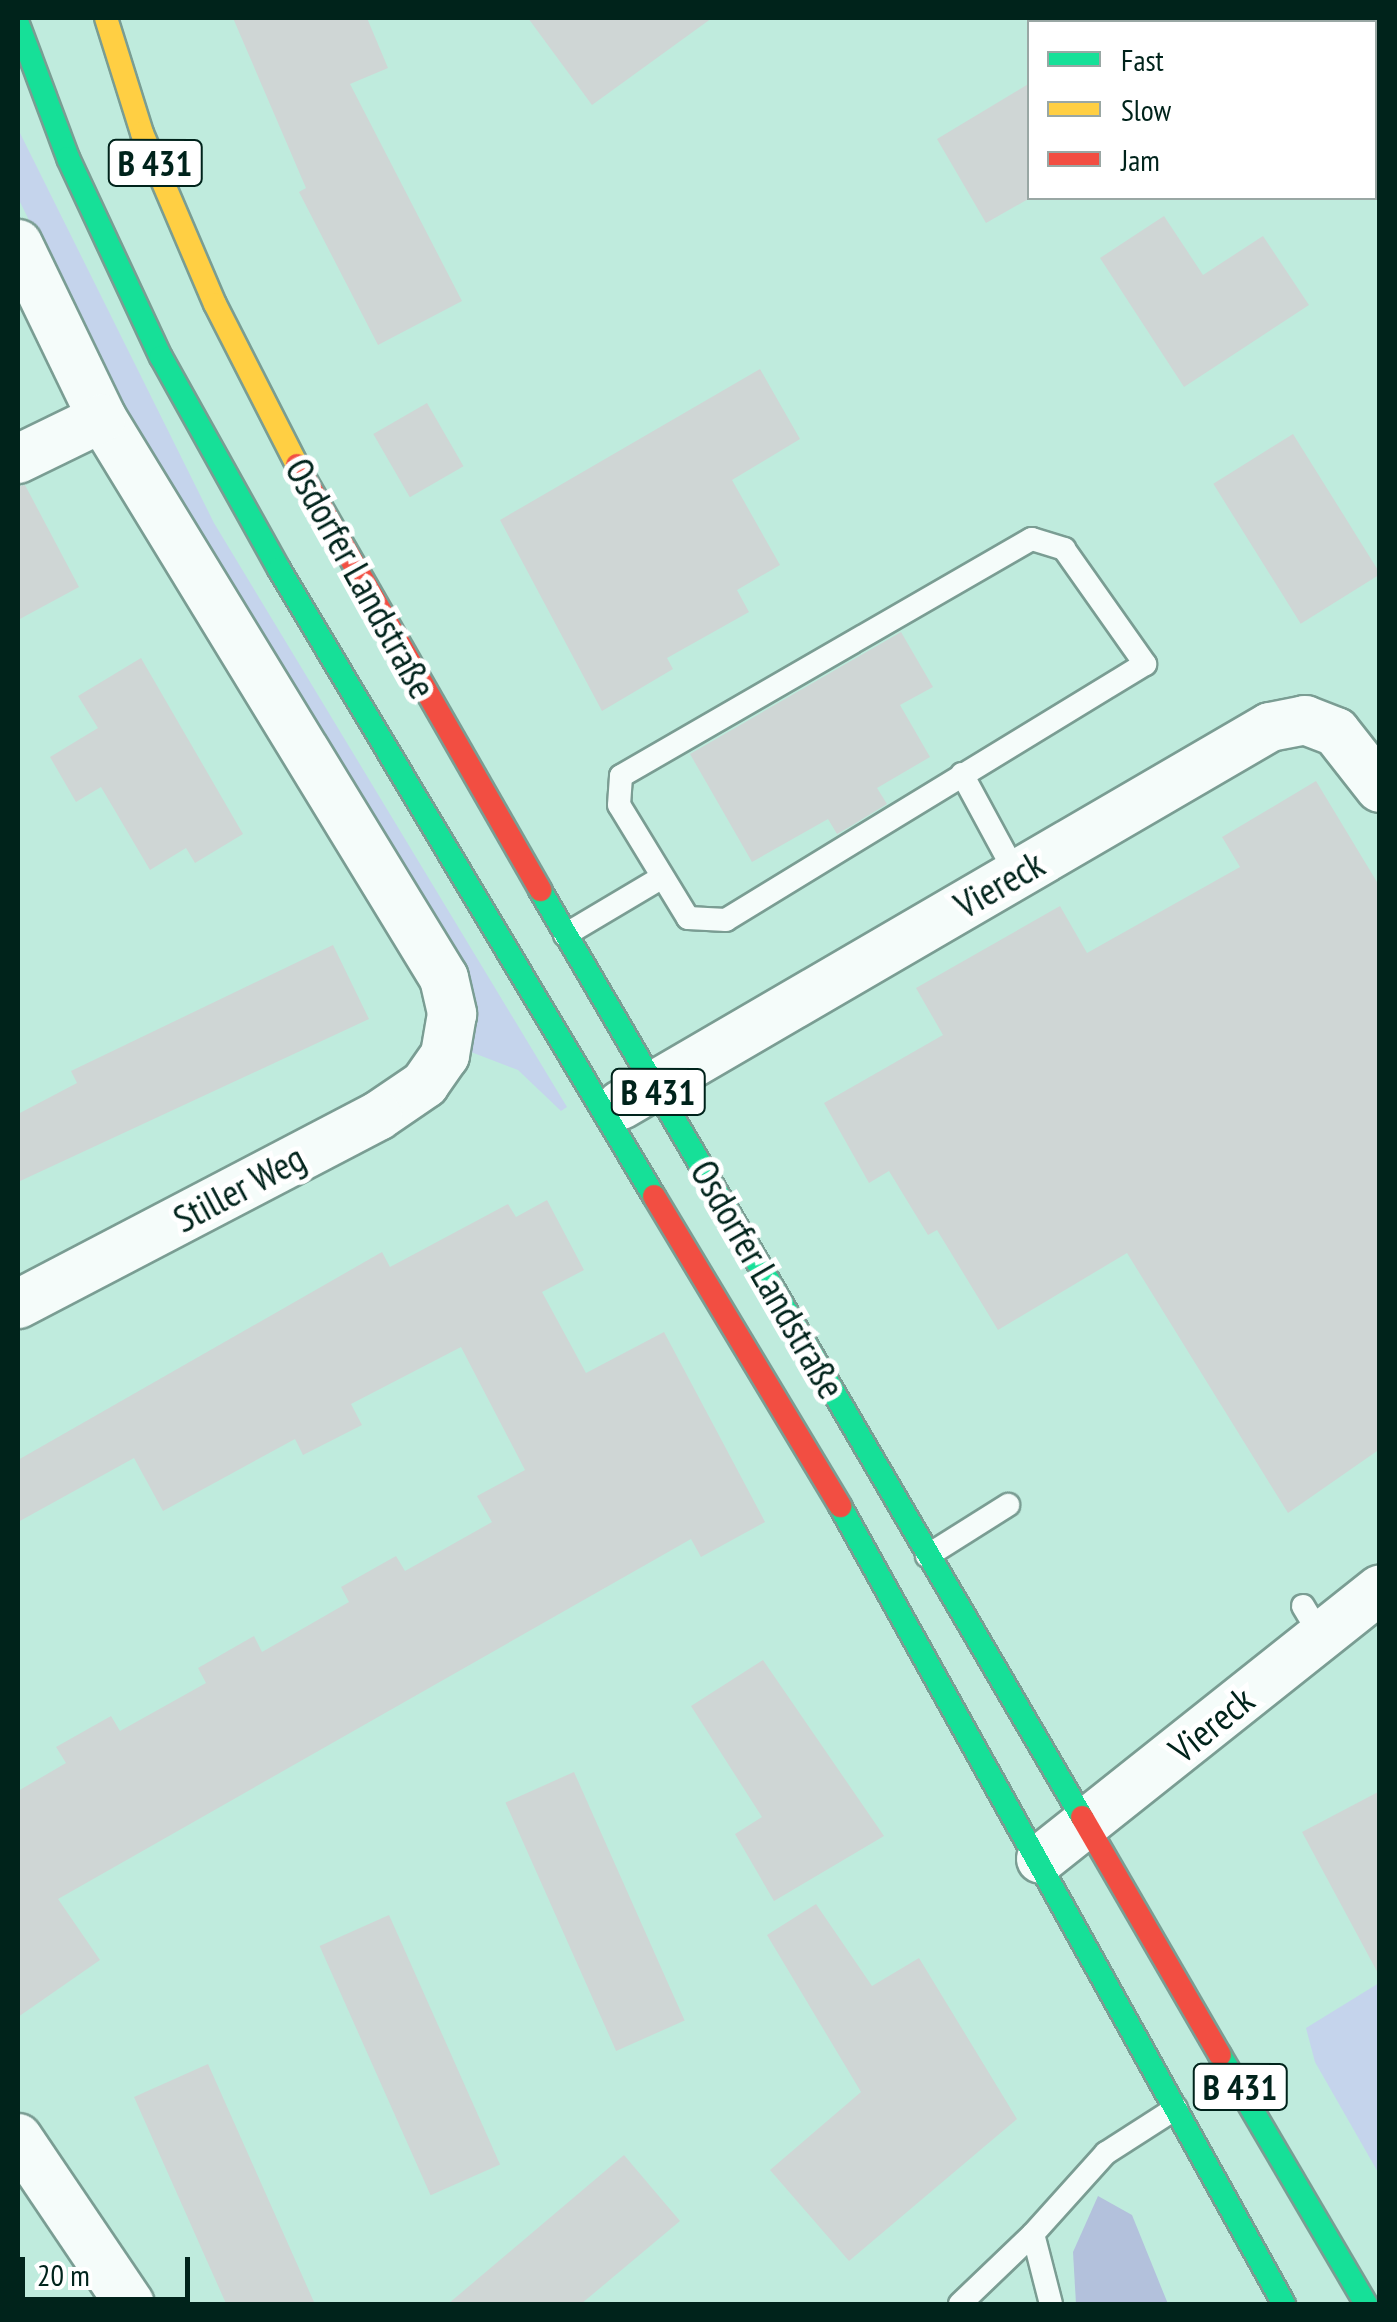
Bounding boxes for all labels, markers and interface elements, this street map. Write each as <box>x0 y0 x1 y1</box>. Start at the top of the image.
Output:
legend <box>1027 20 1377 200</box>
text: Fast <box>1121 40 1164 79</box>
text: Slow <box>1121 90 1171 129</box>
road number: B 431 <box>108 133 202 193</box>
text: Jam <box>1121 140 1160 179</box>
street label: Osdorfer Landstraße <box>276 450 446 706</box>
street label: Viereck <box>946 840 1052 928</box>
road number: B 431 <box>610 1062 706 1122</box>
street label: Stiller Weg <box>165 1134 313 1242</box>
street label: Osdorfer Landstraße <box>681 1152 855 1406</box>
street label: Viereck <box>1160 1676 1262 1772</box>
road number: B 431 <box>1192 2057 1288 2117</box>
scale bar <box>25 2237 195 2299</box>
text: 20 m <box>37 2255 90 2294</box>

